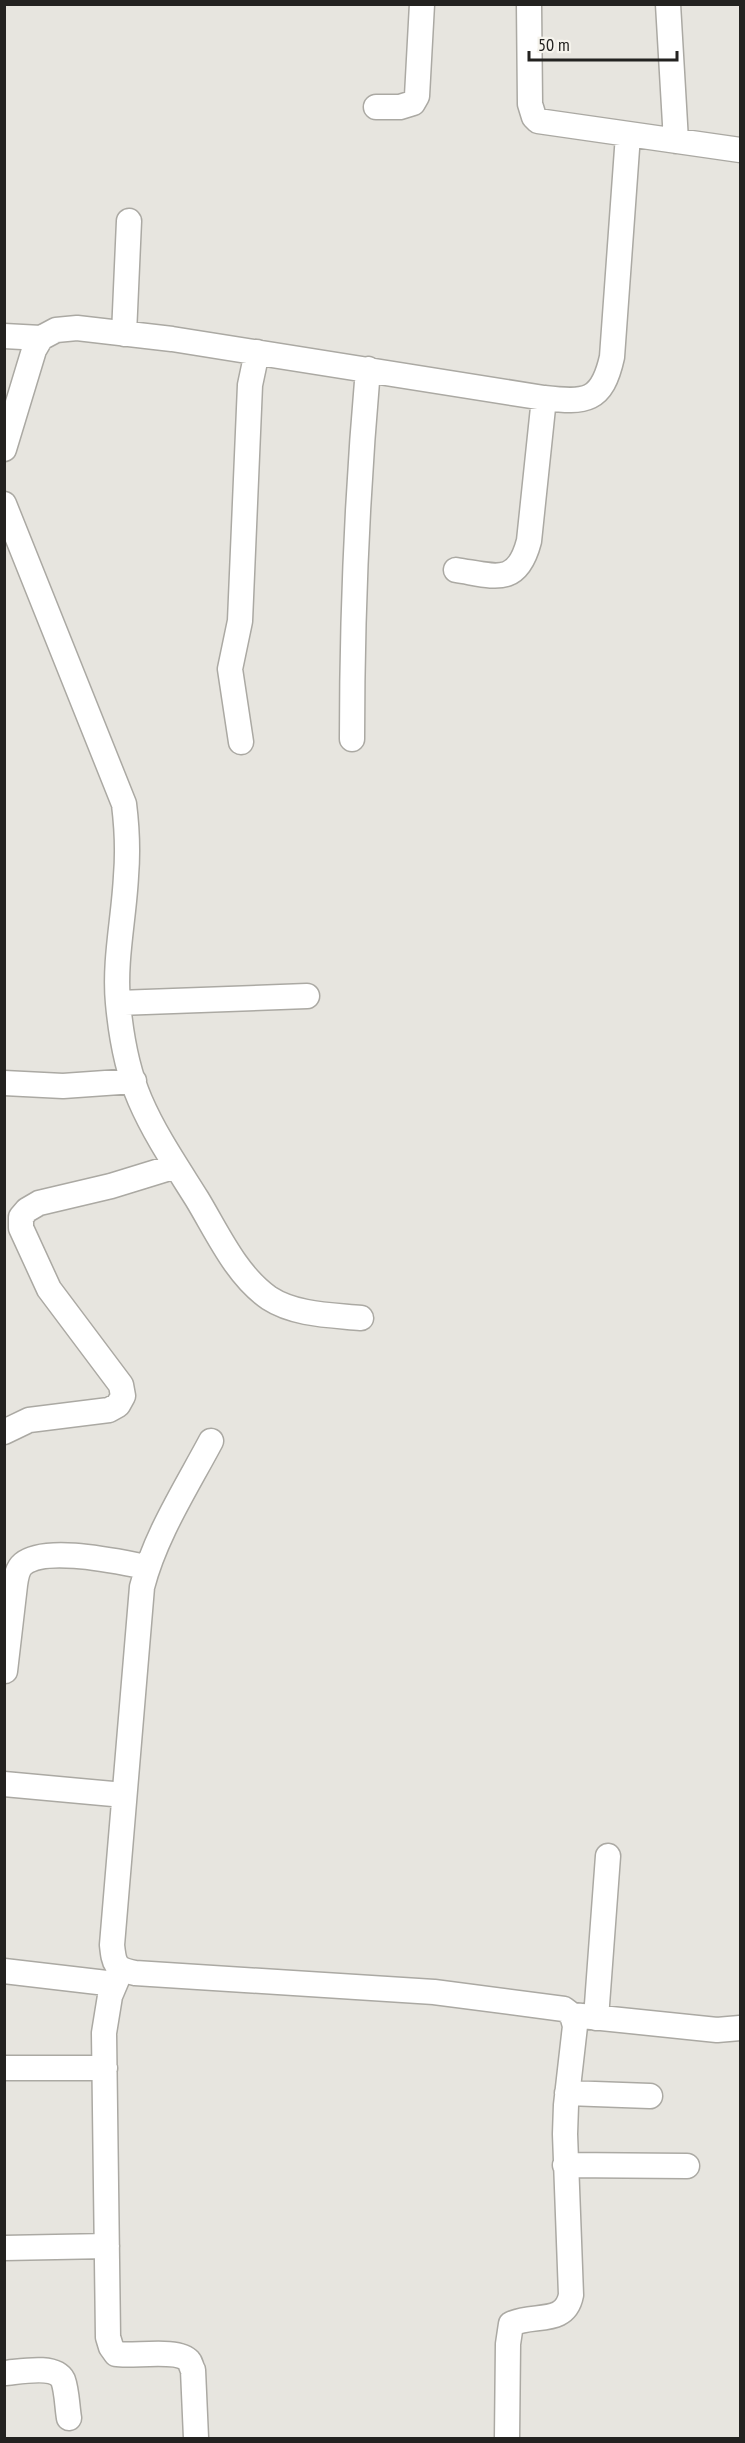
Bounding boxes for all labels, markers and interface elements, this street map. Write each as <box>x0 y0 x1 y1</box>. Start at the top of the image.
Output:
scale bar <box>529 24 678 62</box>
text: 50 m <box>538 33 570 56</box>

